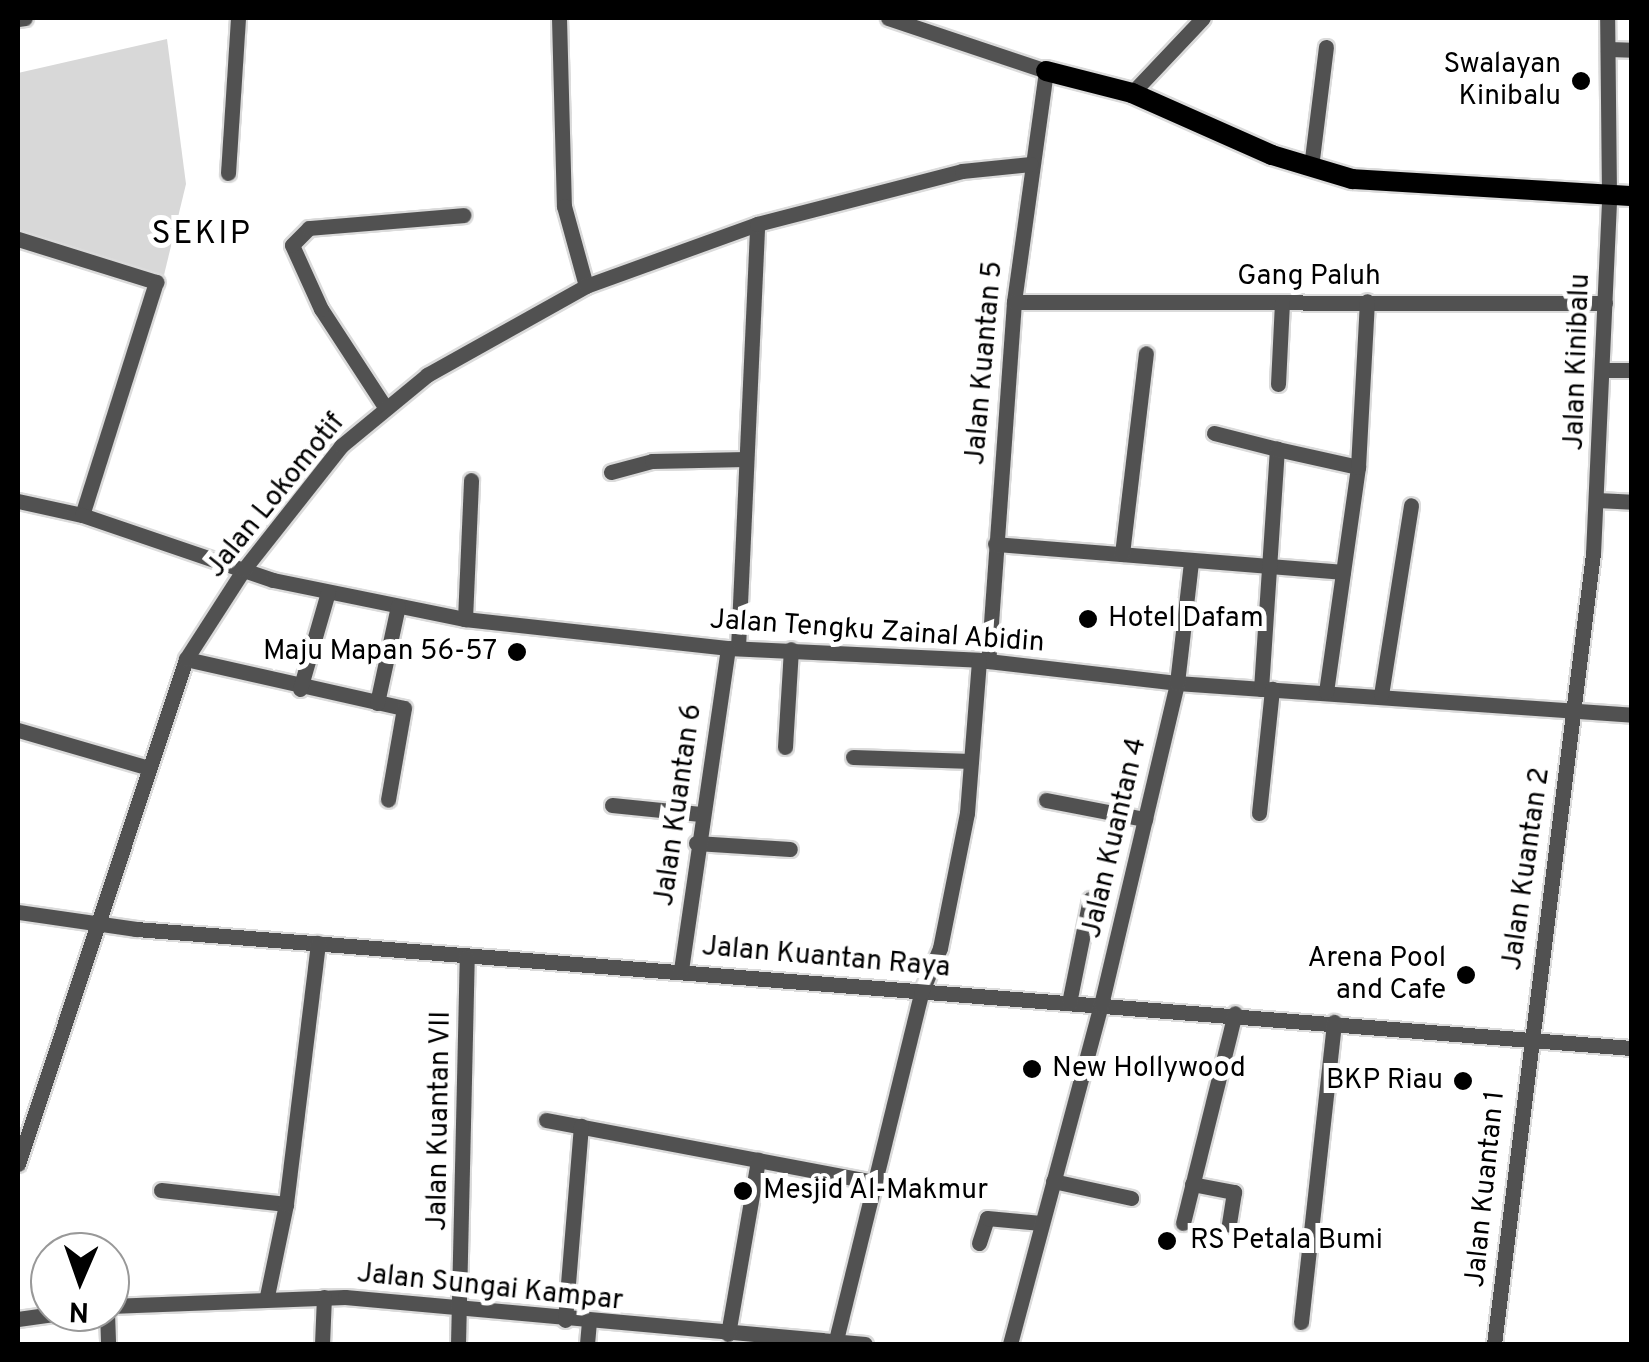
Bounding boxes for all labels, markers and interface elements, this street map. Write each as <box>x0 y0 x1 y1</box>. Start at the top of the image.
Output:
place label: Swalayan Kinibalu <box>1444 48 1561 114</box>
marker: Swalayan Kinibalu <box>1570 70 1592 92</box>
district label: SEKIP <box>152 216 252 254</box>
street label: Jalan Kuantan 5 <box>959 260 1011 466</box>
street label: Gang Paluh <box>1237 260 1381 294</box>
street label: Jalan Kinibalu <box>1558 273 1598 451</box>
street label: Jalan Lokomotif <box>200 407 352 585</box>
place label: Hotel Dafam <box>1108 602 1264 636</box>
street label: Jalan Tengku Zainal Abidin <box>707 603 1047 661</box>
marker: Hotel Dafam <box>1077 608 1099 630</box>
place label: Maju Mapan 56-57 <box>263 635 497 669</box>
marker: Maju Mapan 56-57 <box>506 641 528 663</box>
street label: Jalan Kuantan 6 <box>648 702 710 908</box>
street label: Jalan Kuantan 4 <box>1076 735 1154 941</box>
street label: Jalan Kuantan 2 <box>1496 765 1558 973</box>
street label: Jalan Kuantan Raya <box>700 930 952 986</box>
place label: Arena Pool and Cafe <box>1307 942 1446 1008</box>
marker: Arena Pool and Cafe <box>1455 964 1477 986</box>
street label: Jalan Kuantan VII <box>421 1010 459 1232</box>
place label: New Hollywood <box>1052 1052 1246 1086</box>
marker: New Hollywood <box>1021 1058 1043 1080</box>
place label: BKP Riau <box>1326 1064 1443 1098</box>
marker: BKP Riau <box>1452 1070 1474 1092</box>
street label: Jalan Kuantan 1 <box>1459 1089 1513 1289</box>
place label: Mesjid Al-Makmur <box>763 1174 989 1208</box>
marker: Mesjid Al-Makmur <box>732 1180 754 1202</box>
place label: RS Petala Bumi <box>1190 1224 1383 1258</box>
marker: RS Petala Bumi <box>1154 1228 1180 1254</box>
north arrow <box>30 1232 130 1332</box>
street label: Jalan Sungai Kampar <box>355 1257 625 1319</box>
text: N <box>68 1292 90 1328</box>

